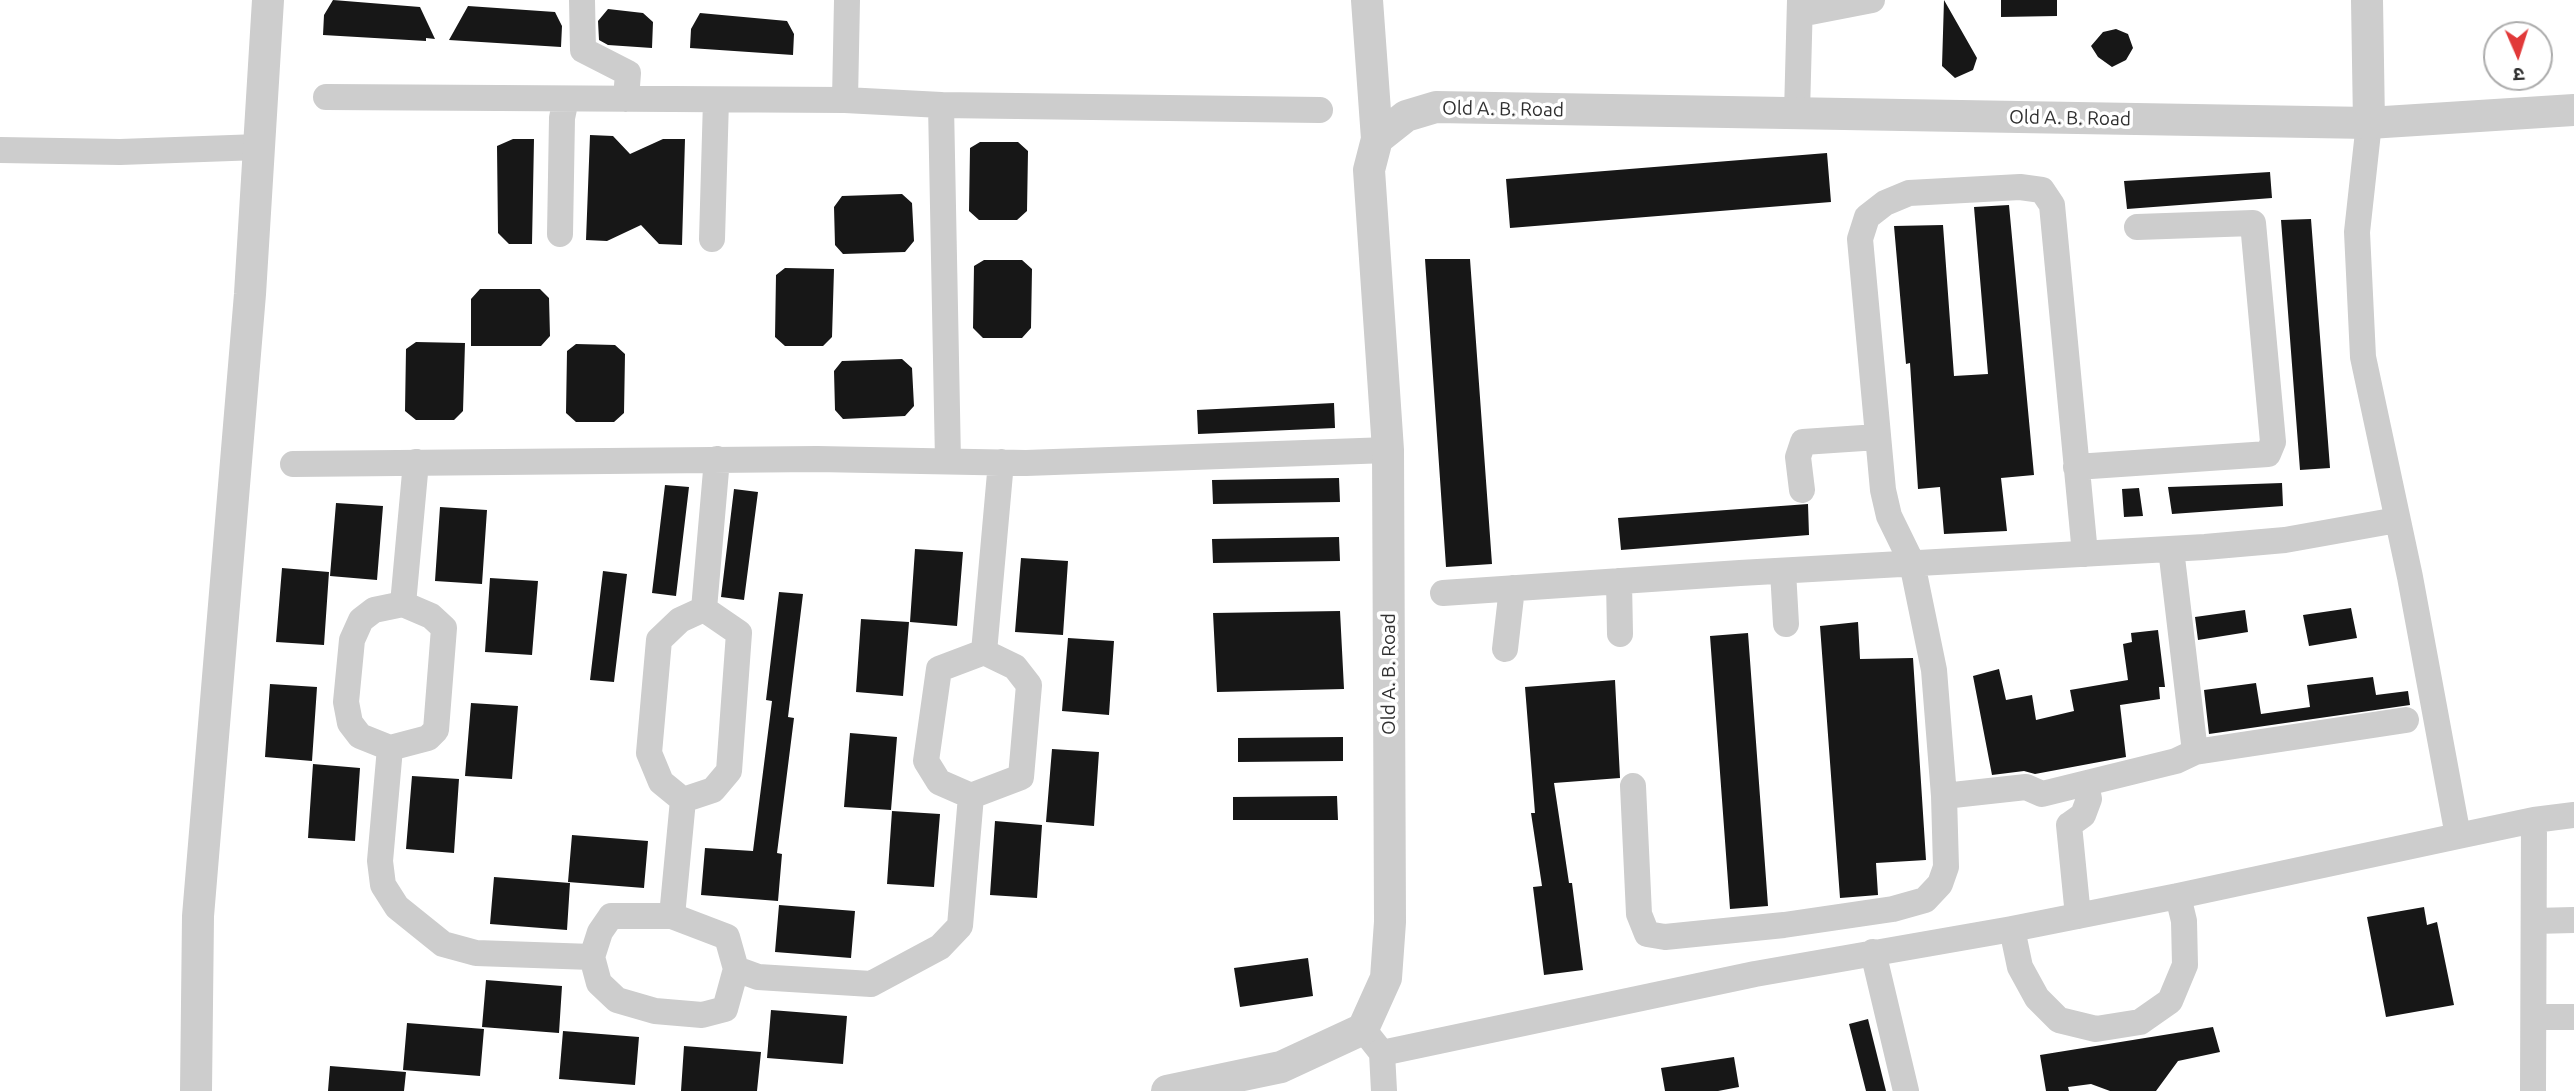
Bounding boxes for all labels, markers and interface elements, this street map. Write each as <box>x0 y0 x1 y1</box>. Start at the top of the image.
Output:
north arrow <box>2483 21 2553 91</box>
text: उ <box>2513 64 2525 86</box>
street label: Old A. B. Road <box>1442 97 1564 121</box>
street label: Old A. B. Road <box>2009 106 2131 130</box>
street label: Old A. B. Road <box>1378 613 1400 735</box>

